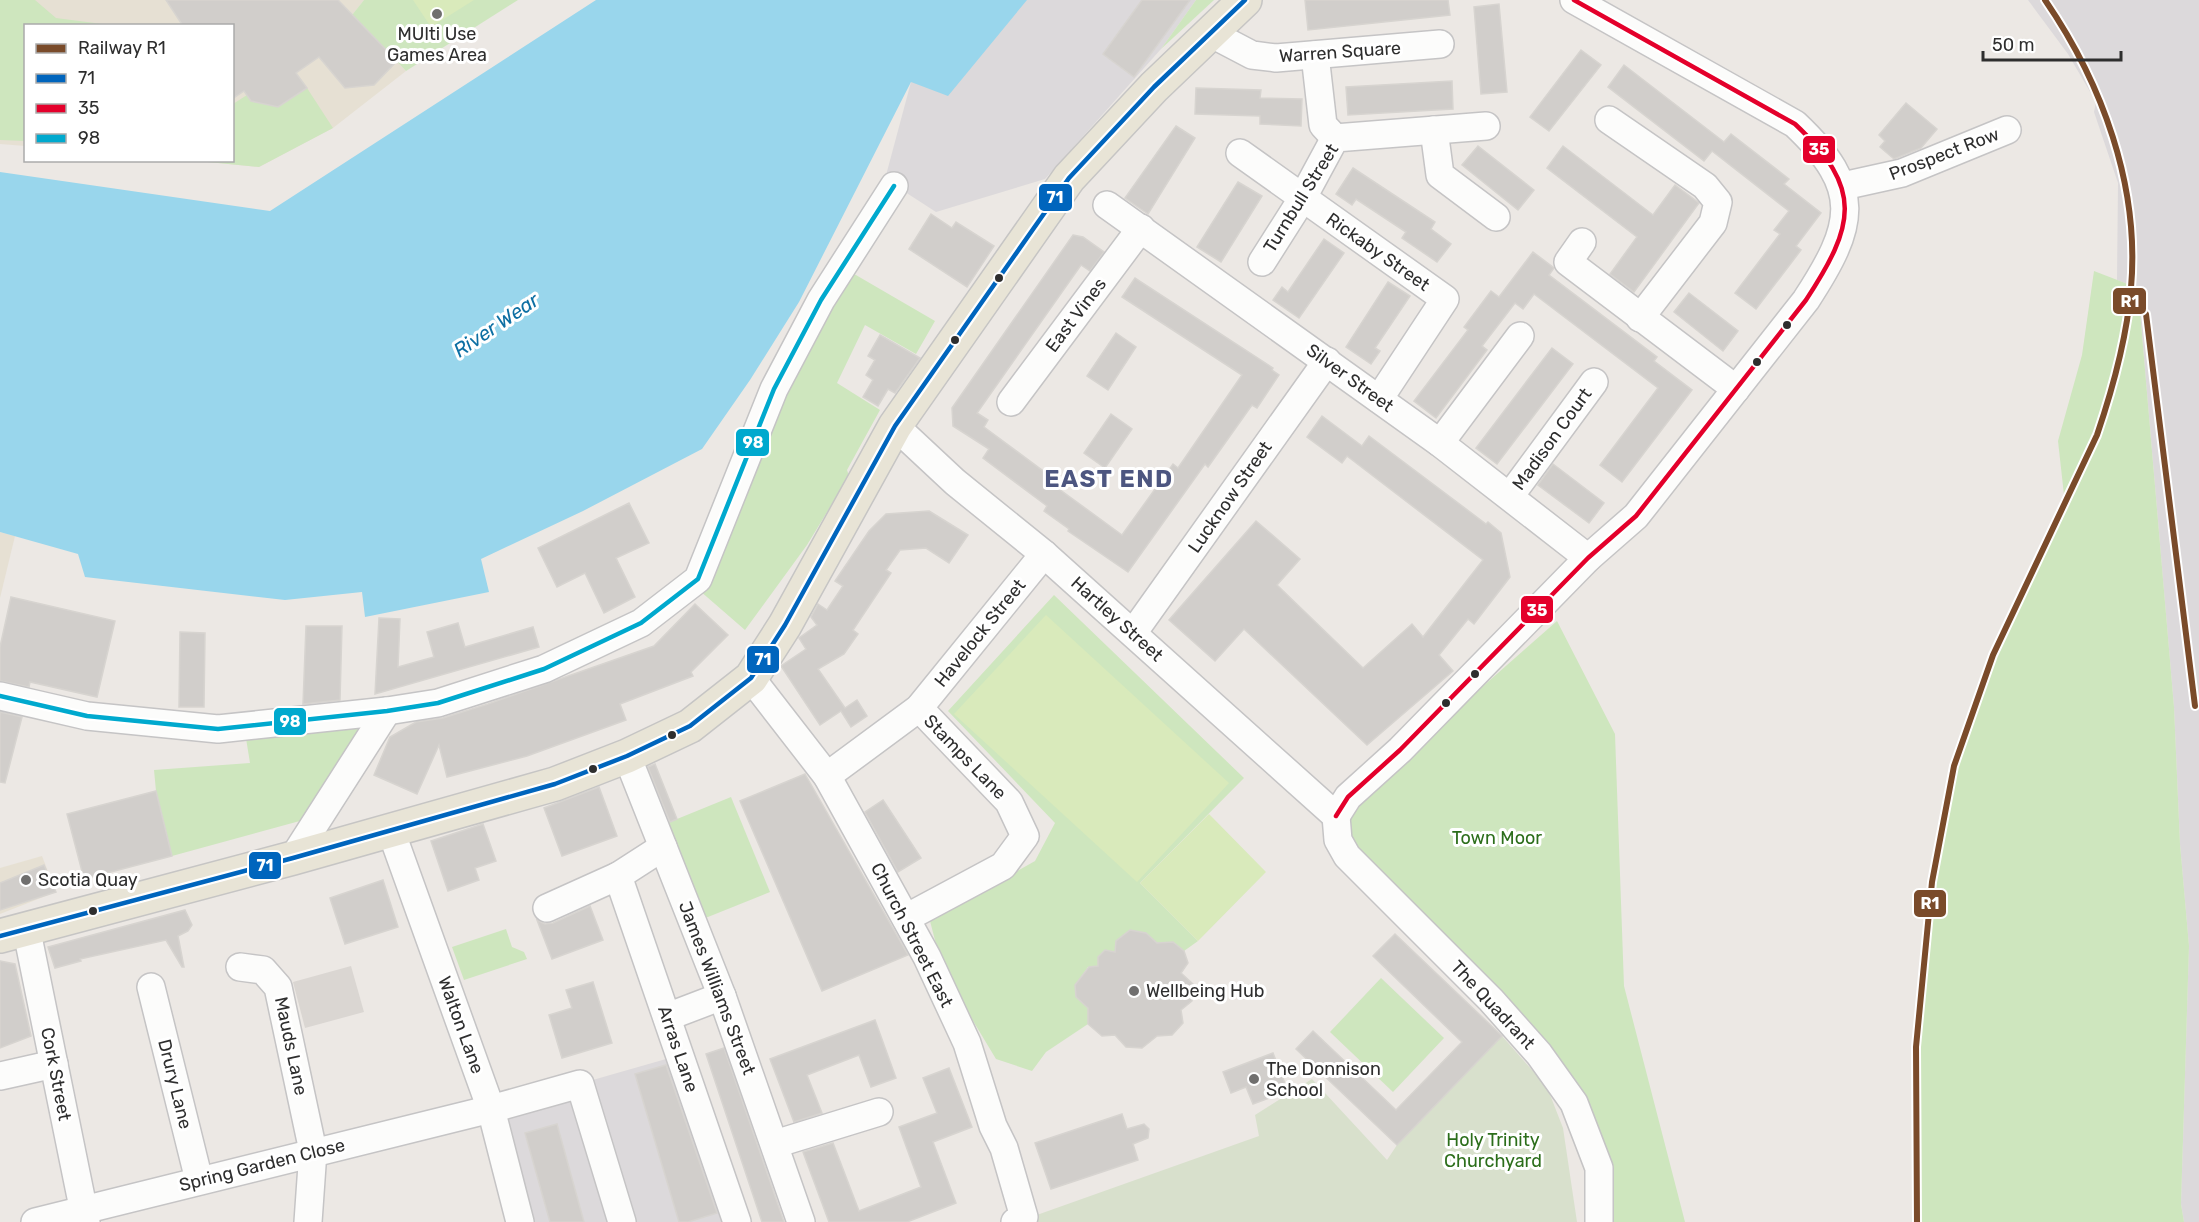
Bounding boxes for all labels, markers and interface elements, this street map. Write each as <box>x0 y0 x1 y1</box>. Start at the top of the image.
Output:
marker: MUlti Use Games Area <box>430 7 444 21</box>
place label: MUlti Use Games Area <box>387 23 487 66</box>
legend <box>24 24 234 162</box>
scale bar <box>1983 24 2121 62</box>
text: 50 m <box>1992 34 2035 56</box>
text: Railway R1 <box>78 37 166 59</box>
street label: Warren Square <box>1278 37 1402 67</box>
text: 71 <box>78 67 95 89</box>
text: 35 <box>78 97 100 119</box>
street label: Prospect Row <box>1886 123 2002 185</box>
text: 98 <box>78 127 100 149</box>
line badge: 35 <box>1802 135 1836 164</box>
street label: Turnbull Street <box>1259 139 1343 257</box>
text: 35 <box>1809 140 1829 159</box>
line badge: 71 <box>1038 183 1073 212</box>
text: 71 <box>1046 188 1064 207</box>
street label: Rickaby Street <box>1322 208 1434 296</box>
unlabelled marker <box>993 272 1005 284</box>
street label: East Vines <box>1041 274 1111 356</box>
water label: River Wear <box>449 287 544 362</box>
line badge: R1 <box>2112 287 2147 315</box>
text: R1 <box>2120 292 2140 311</box>
unlabelled marker <box>1781 319 1793 331</box>
unlabelled marker <box>949 334 961 346</box>
street label: Silver Street <box>1302 339 1398 417</box>
unlabelled marker <box>1751 356 1763 368</box>
street label: Madison Court <box>1507 384 1597 494</box>
line badge: 98 <box>735 428 770 457</box>
text: 98 <box>742 433 764 452</box>
street label: Lucknow Street <box>1183 437 1277 557</box>
district label: EAST END <box>1044 465 1174 493</box>
street label: Hartley Street <box>1066 572 1168 666</box>
street label: Havelock Street <box>930 575 1030 691</box>
line badge: 35 <box>1520 595 1554 624</box>
text: 35 <box>1527 601 1547 620</box>
line badge: 71 <box>746 645 780 674</box>
text: 71 <box>754 650 772 669</box>
unlabelled marker <box>1469 668 1481 680</box>
unlabelled marker <box>1440 697 1452 709</box>
line badge: 98 <box>273 707 307 736</box>
street label: Stamps Lane <box>919 710 1011 804</box>
text: 98 <box>279 712 301 731</box>
unlabelled marker <box>666 729 678 741</box>
unlabelled marker <box>587 763 599 775</box>
park label: Town Moor <box>1452 827 1542 849</box>
line badge: 71 <box>248 851 282 880</box>
text: 71 <box>256 856 274 875</box>
street label: Church Street East <box>866 859 958 1011</box>
place label: Scotia Quay <box>38 869 138 891</box>
marker: Scotia Quay <box>19 873 33 887</box>
line badge: R1 <box>1913 889 1947 918</box>
text: R1 <box>1920 894 1940 913</box>
street label: James Williams Street <box>674 898 760 1078</box>
unlabelled marker <box>87 905 99 917</box>
street label: The Quadrant <box>1446 956 1540 1054</box>
street label: Walton Lane <box>433 973 489 1077</box>
place label: Wellbeing Hub <box>1146 980 1264 1002</box>
marker: Wellbeing Hub <box>1127 984 1141 998</box>
street label: Mauds Lane <box>270 995 312 1097</box>
street label: Arras Lane <box>653 1003 703 1095</box>
street label: Cork Street <box>36 1025 76 1123</box>
street label: Drury Lane <box>153 1037 197 1131</box>
place label: The Donnison School <box>1266 1058 1381 1101</box>
marker: The Donnison School <box>1247 1072 1261 1086</box>
park label: Holy Trinity Churchyard <box>1444 1129 1542 1172</box>
street label: Spring Garden Close <box>177 1134 347 1196</box>

